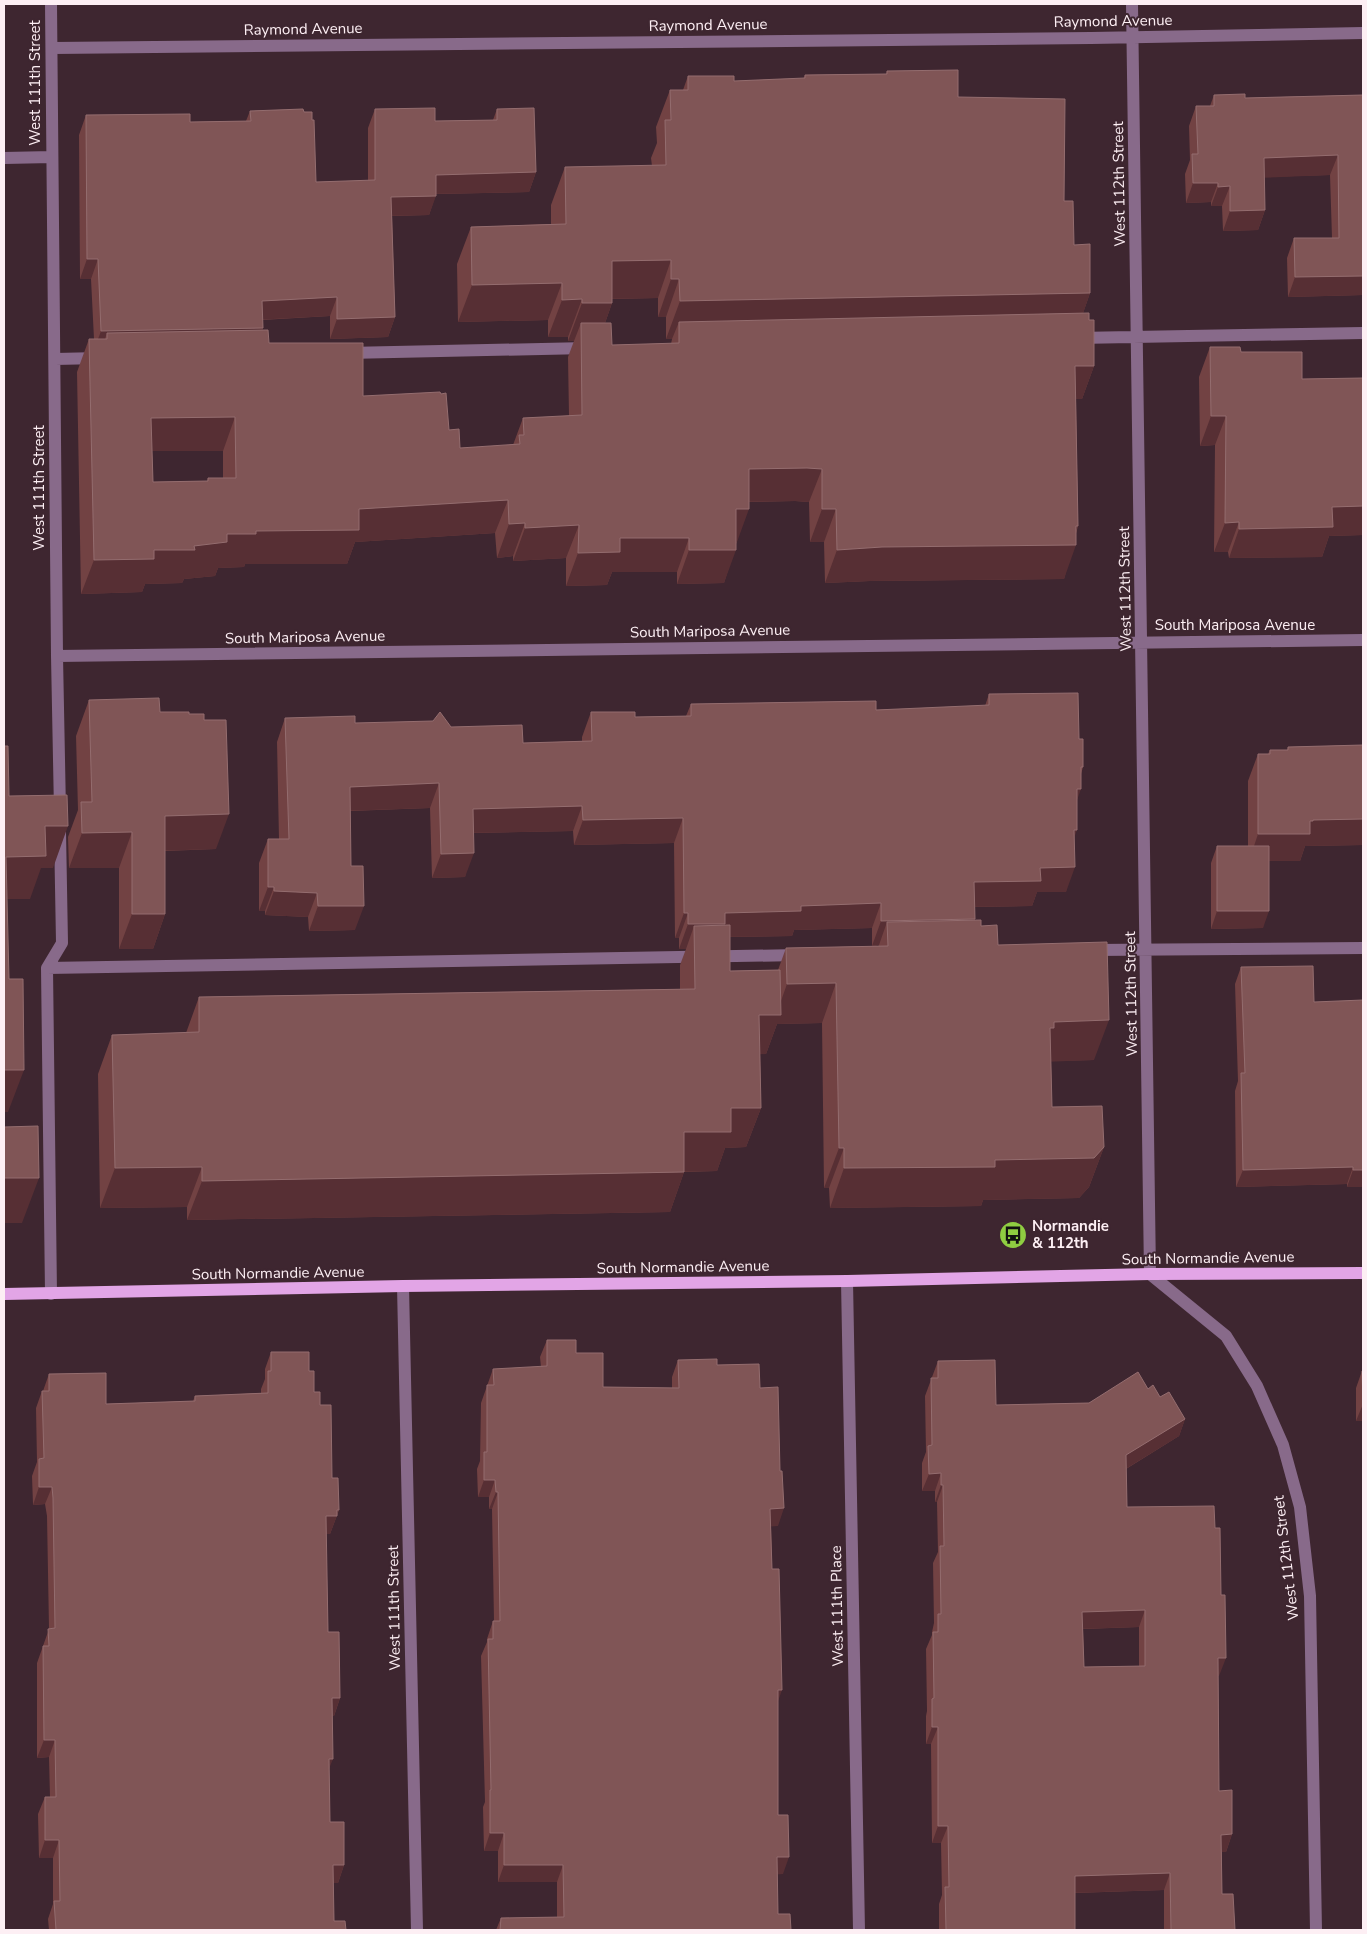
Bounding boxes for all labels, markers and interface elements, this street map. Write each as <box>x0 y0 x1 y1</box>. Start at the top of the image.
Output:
street label: Raymond Avenue <box>1053 10 1173 32</box>
street label: Raymond Avenue <box>648 14 768 36</box>
street label: Raymond Avenue <box>243 18 363 40</box>
street label: West 111th Street <box>25 20 45 146</box>
street label: West 112th Street <box>1108 120 1130 247</box>
street label: West 111th Street <box>29 425 49 551</box>
street label: West 112th Street <box>1114 525 1136 652</box>
street label: South Mariposa Avenue <box>1155 615 1315 635</box>
street label: South Mariposa Avenue <box>630 620 790 642</box>
street label: South Mariposa Avenue <box>225 626 385 648</box>
street label: West 112th Street <box>1120 930 1142 1057</box>
place label: Normandie & 112th <box>1032 1216 1109 1253</box>
bus stop icon: Normandie & 112th <box>998 1220 1028 1250</box>
street label: South Normandie Avenue <box>1121 1246 1295 1270</box>
street label: South Normandie Avenue <box>596 1255 770 1279</box>
street label: South Normandie Avenue <box>191 1261 365 1285</box>
street label: West 112th Street <box>1268 1494 1304 1621</box>
street label: West 111th Street <box>383 1544 405 1671</box>
street label: West 111th Place <box>826 1545 848 1667</box>

